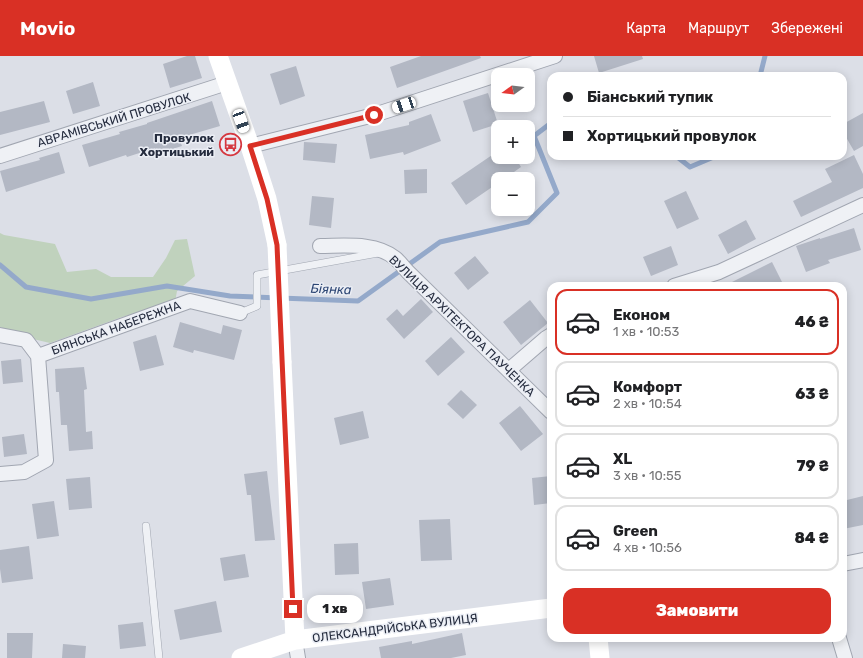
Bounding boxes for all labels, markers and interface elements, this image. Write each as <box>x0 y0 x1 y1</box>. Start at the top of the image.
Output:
text: Movio <box>20 17 75 40</box>
text: Карта <box>626 20 666 37</box>
text: Маршрут <box>688 20 749 37</box>
text: Збережені <box>771 20 843 37</box>
north arrow <box>491 68 535 112</box>
map controls <box>491 68 535 216</box>
text: Біанський тупик <box>587 88 713 106</box>
street label: АВРАМІВСЬКИЙ ПРОВУЛОК <box>36 90 193 150</box>
car <box>391 96 417 114</box>
route start <box>365 106 383 124</box>
car <box>231 108 251 134</box>
button: + <box>491 120 535 164</box>
text: Хортицький провулок <box>587 127 757 145</box>
place label: Провулок Хортицький <box>139 131 215 159</box>
bus stop icon: Провулок Хортицький <box>217 132 243 158</box>
button: − <box>491 172 535 216</box>
street label: ВУЛИЦЯ АРХІТЕКТОРА ПАУЧЕНКА <box>386 253 538 399</box>
water label: Біянка <box>310 281 352 297</box>
street label: БІЯНСЬКА НАБЕРЕЖНА <box>50 298 182 358</box>
icon: car <box>565 304 601 340</box>
text: Економ <box>613 306 670 324</box>
text: 46 ₴ <box>795 313 829 331</box>
text: 1 хв · 10:53 <box>613 324 679 339</box>
icon: car <box>565 376 601 412</box>
text: Комфорт <box>613 378 682 396</box>
text: 63 ₴ <box>795 385 829 403</box>
text: 2 хв · 10:54 <box>613 396 682 411</box>
icon: car <box>565 448 601 484</box>
text: XL <box>613 450 632 468</box>
text: 79 ₴ <box>797 457 829 475</box>
text: 3 хв · 10:55 <box>613 468 682 483</box>
icon: car <box>565 520 601 556</box>
text: Green <box>613 522 658 540</box>
text: 84 ₴ <box>794 529 829 547</box>
text: 4 хв · 10:56 <box>613 540 682 555</box>
button: Замовити <box>563 588 831 634</box>
callout: 1 хв <box>307 595 363 623</box>
route end <box>284 600 302 618</box>
text: 1 хв <box>322 601 348 616</box>
street label: ОЛЕКСАНДРІЙСЬКА ВУЛИЦЯ <box>311 611 479 645</box>

